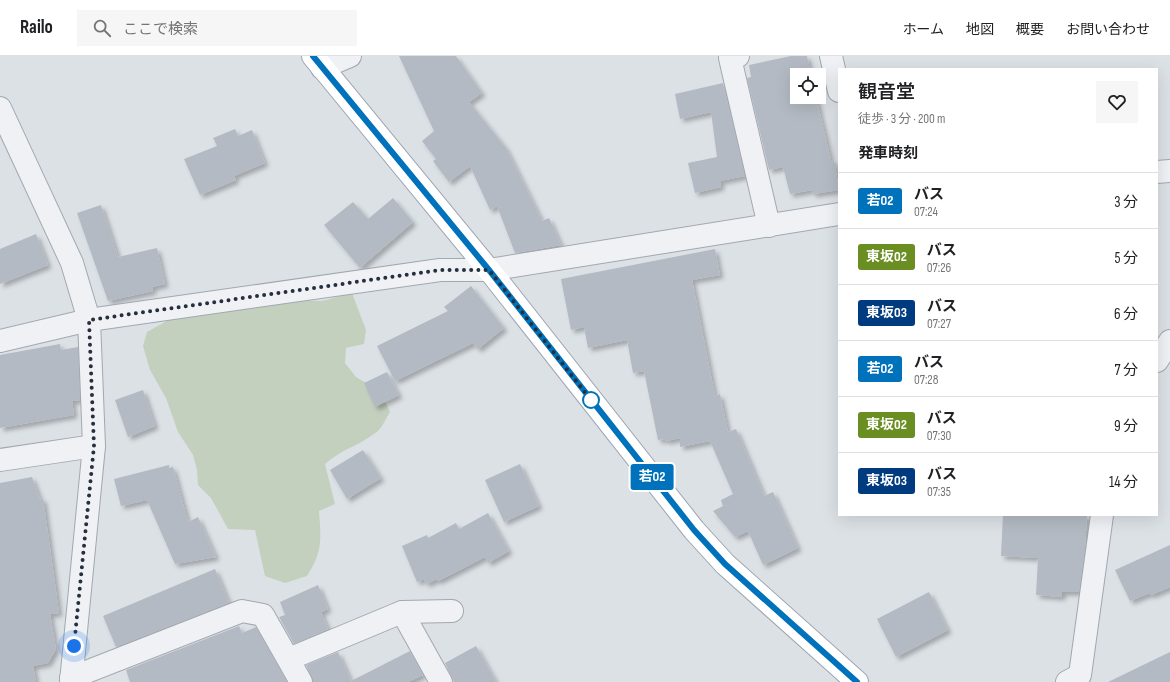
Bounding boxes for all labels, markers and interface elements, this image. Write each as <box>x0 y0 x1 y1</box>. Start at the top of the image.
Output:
search box <box>77 10 357 46</box>
text: Railo <box>20 16 53 39</box>
icon: search <box>91 17 113 39</box>
text: ここで検索 <box>123 20 198 39</box>
text: ホーム <box>902 21 944 38</box>
text: 地図 <box>966 21 994 38</box>
text: 概要 <box>1016 21 1044 38</box>
text: お問い合わせ <box>1066 21 1150 38</box>
map controls <box>790 68 826 104</box>
button: locate <box>790 68 826 104</box>
text: 観音堂 <box>858 81 915 104</box>
button: heart <box>1096 81 1138 123</box>
text: 徒歩 · 3 分 · 200 m <box>858 111 945 127</box>
text: 発車時刻 <box>858 144 918 163</box>
text: バス <box>914 185 944 204</box>
text: 若02 <box>867 192 893 209</box>
text: 3 分 <box>1114 193 1138 212</box>
text: 07:24 <box>914 204 938 220</box>
text: バス <box>927 241 957 260</box>
text: 東坂02 <box>866 248 907 265</box>
text: 5 分 <box>1115 249 1138 268</box>
text: 07:26 <box>927 260 951 276</box>
text: バス <box>927 297 957 316</box>
text: 東坂03 <box>866 304 907 321</box>
text: 6 分 <box>1114 305 1138 324</box>
text: 07:27 <box>927 316 951 332</box>
text: バス <box>914 353 944 372</box>
text: 若02 <box>867 360 893 377</box>
text: 7 分 <box>1115 361 1138 380</box>
text: 07:28 <box>914 372 938 388</box>
unlabelled marker <box>582 391 600 409</box>
text: バス <box>927 409 957 428</box>
text: 東坂02 <box>866 416 907 433</box>
text: 9 分 <box>1114 417 1138 436</box>
text: 07:30 <box>927 428 951 444</box>
line badge: 若02 <box>629 464 675 490</box>
text: バス <box>927 465 957 484</box>
text: 若02 <box>639 468 665 485</box>
text: 東坂03 <box>866 472 907 489</box>
text: 14 分 <box>1109 473 1138 492</box>
text: 07:35 <box>927 484 951 500</box>
your location <box>64 636 84 656</box>

